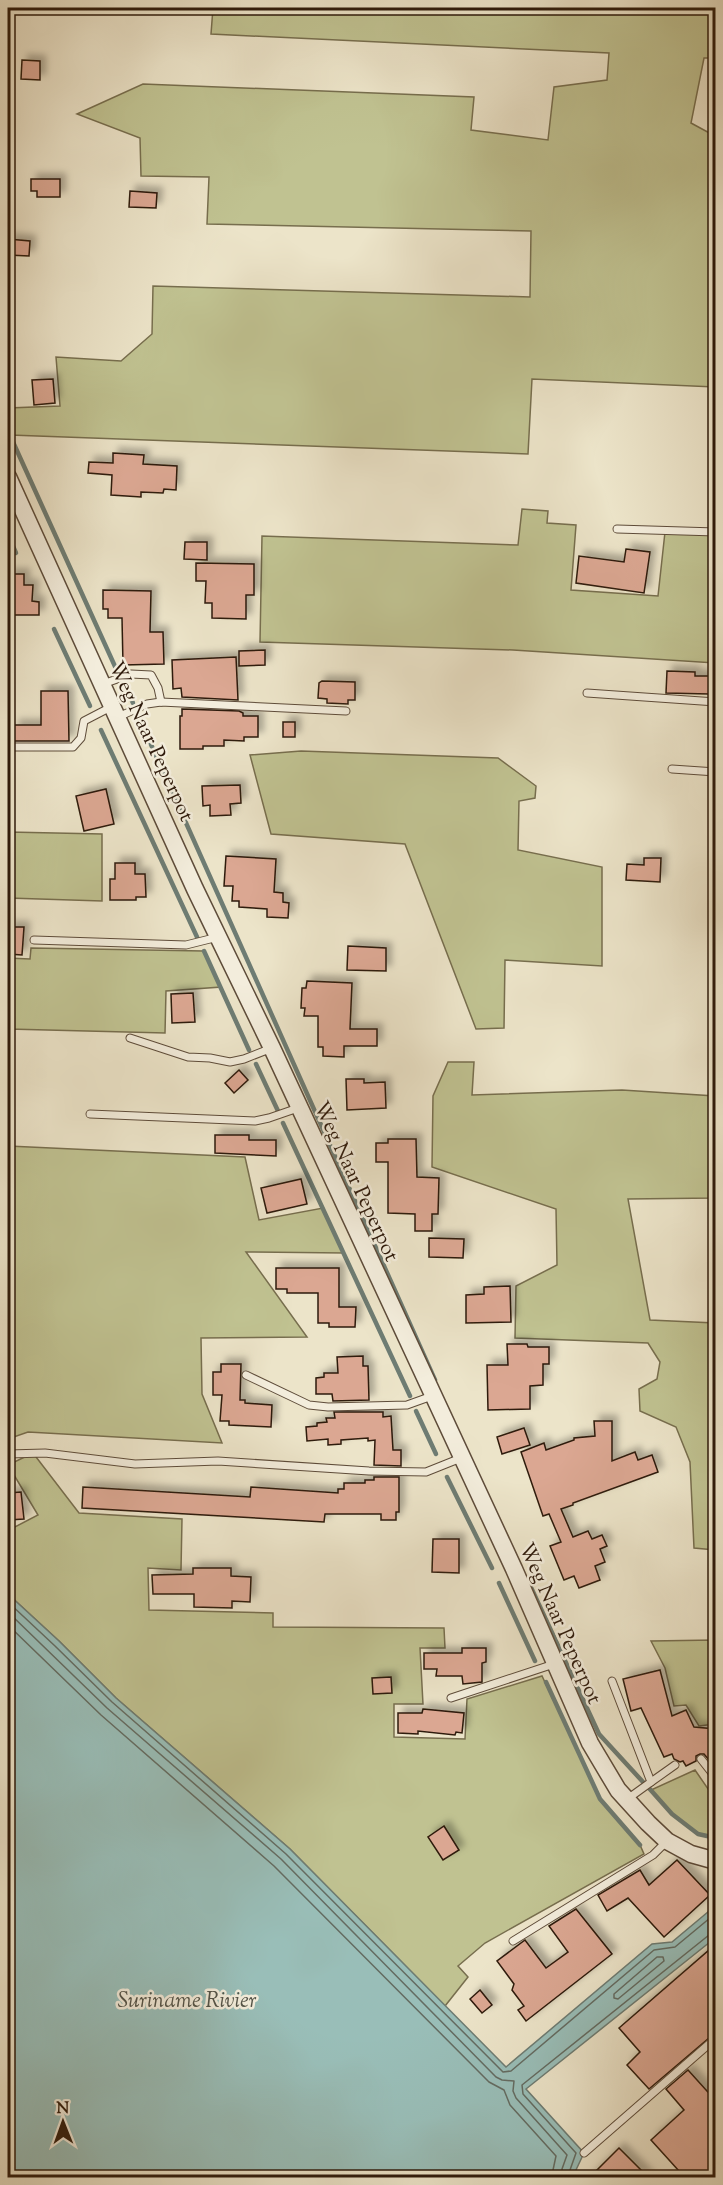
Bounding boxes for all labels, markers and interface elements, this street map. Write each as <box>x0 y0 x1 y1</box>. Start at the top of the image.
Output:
street label: Weg Naar Peperpot <box>100 657 201 827</box>
street label: Weg Naar Peperpot <box>305 1097 406 1267</box>
street label: Weg Naar Peperpot <box>510 1538 608 1709</box>
water label: Suriname Rivier <box>117 1986 257 2018</box>
north arrow <box>33 2092 93 2152</box>
text: N <box>56 2098 70 2121</box>

